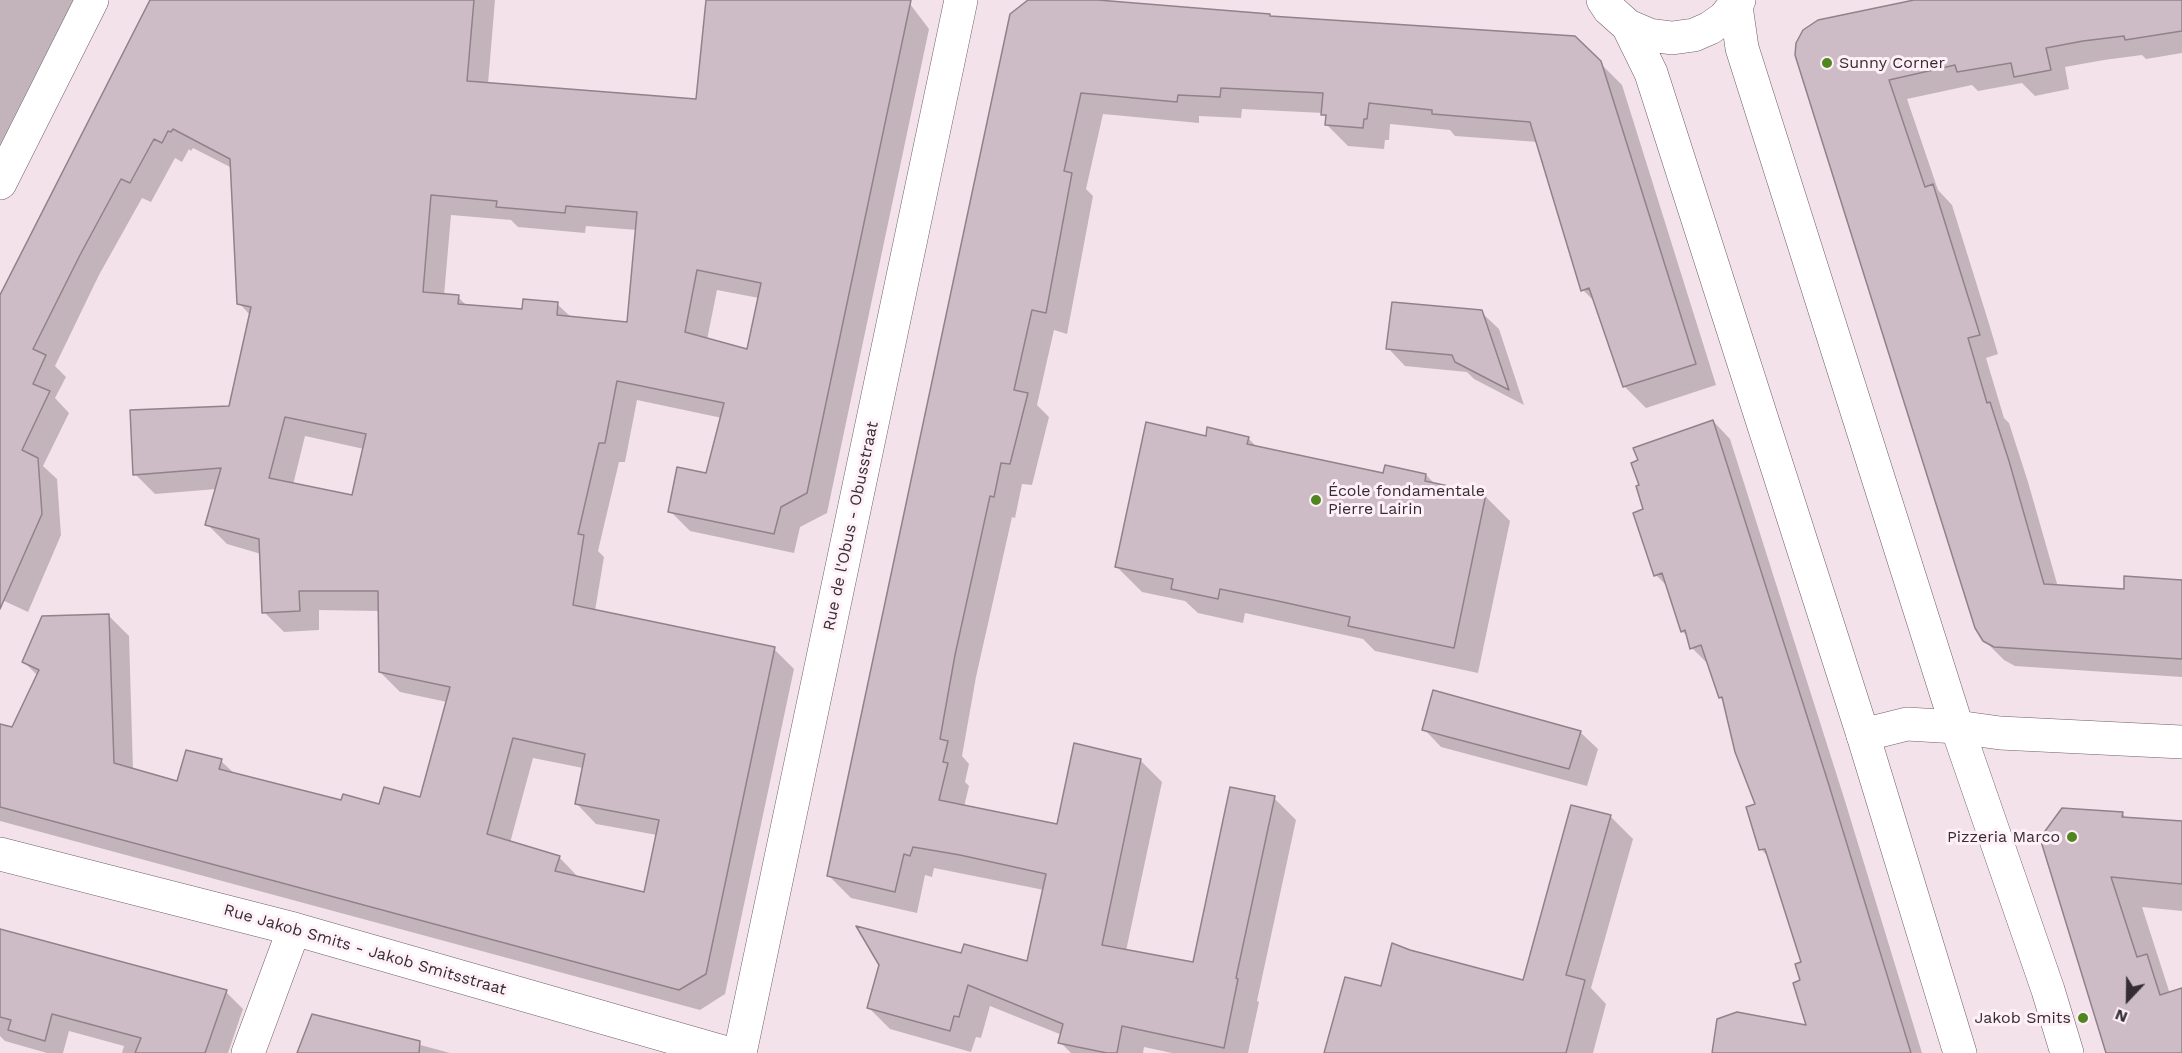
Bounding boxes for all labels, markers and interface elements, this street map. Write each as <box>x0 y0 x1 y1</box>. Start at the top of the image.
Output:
place label: Sunny Corner <box>1839 53 1945 73</box>
marker: Sunny Corner <box>1820 56 1834 70</box>
street label: Rue de l'Obus - Obusstraat <box>819 420 883 632</box>
place label: École fondamentale Pierre Lairin <box>1328 481 1485 519</box>
marker: École fondamentale Pierre Lairin <box>1309 493 1323 507</box>
place label: Pizzeria Marco <box>1947 827 2060 847</box>
marker: Pizzeria Marco <box>2065 830 2079 844</box>
street label: Rue Jakob Smits - Jakob Smitsstraat <box>222 900 508 1000</box>
north arrow <box>2098 969 2158 1029</box>
text: N <box>2112 1005 2130 1027</box>
place label: Jakob Smits <box>1974 1008 2071 1028</box>
marker: Jakob Smits <box>2076 1011 2090 1025</box>

